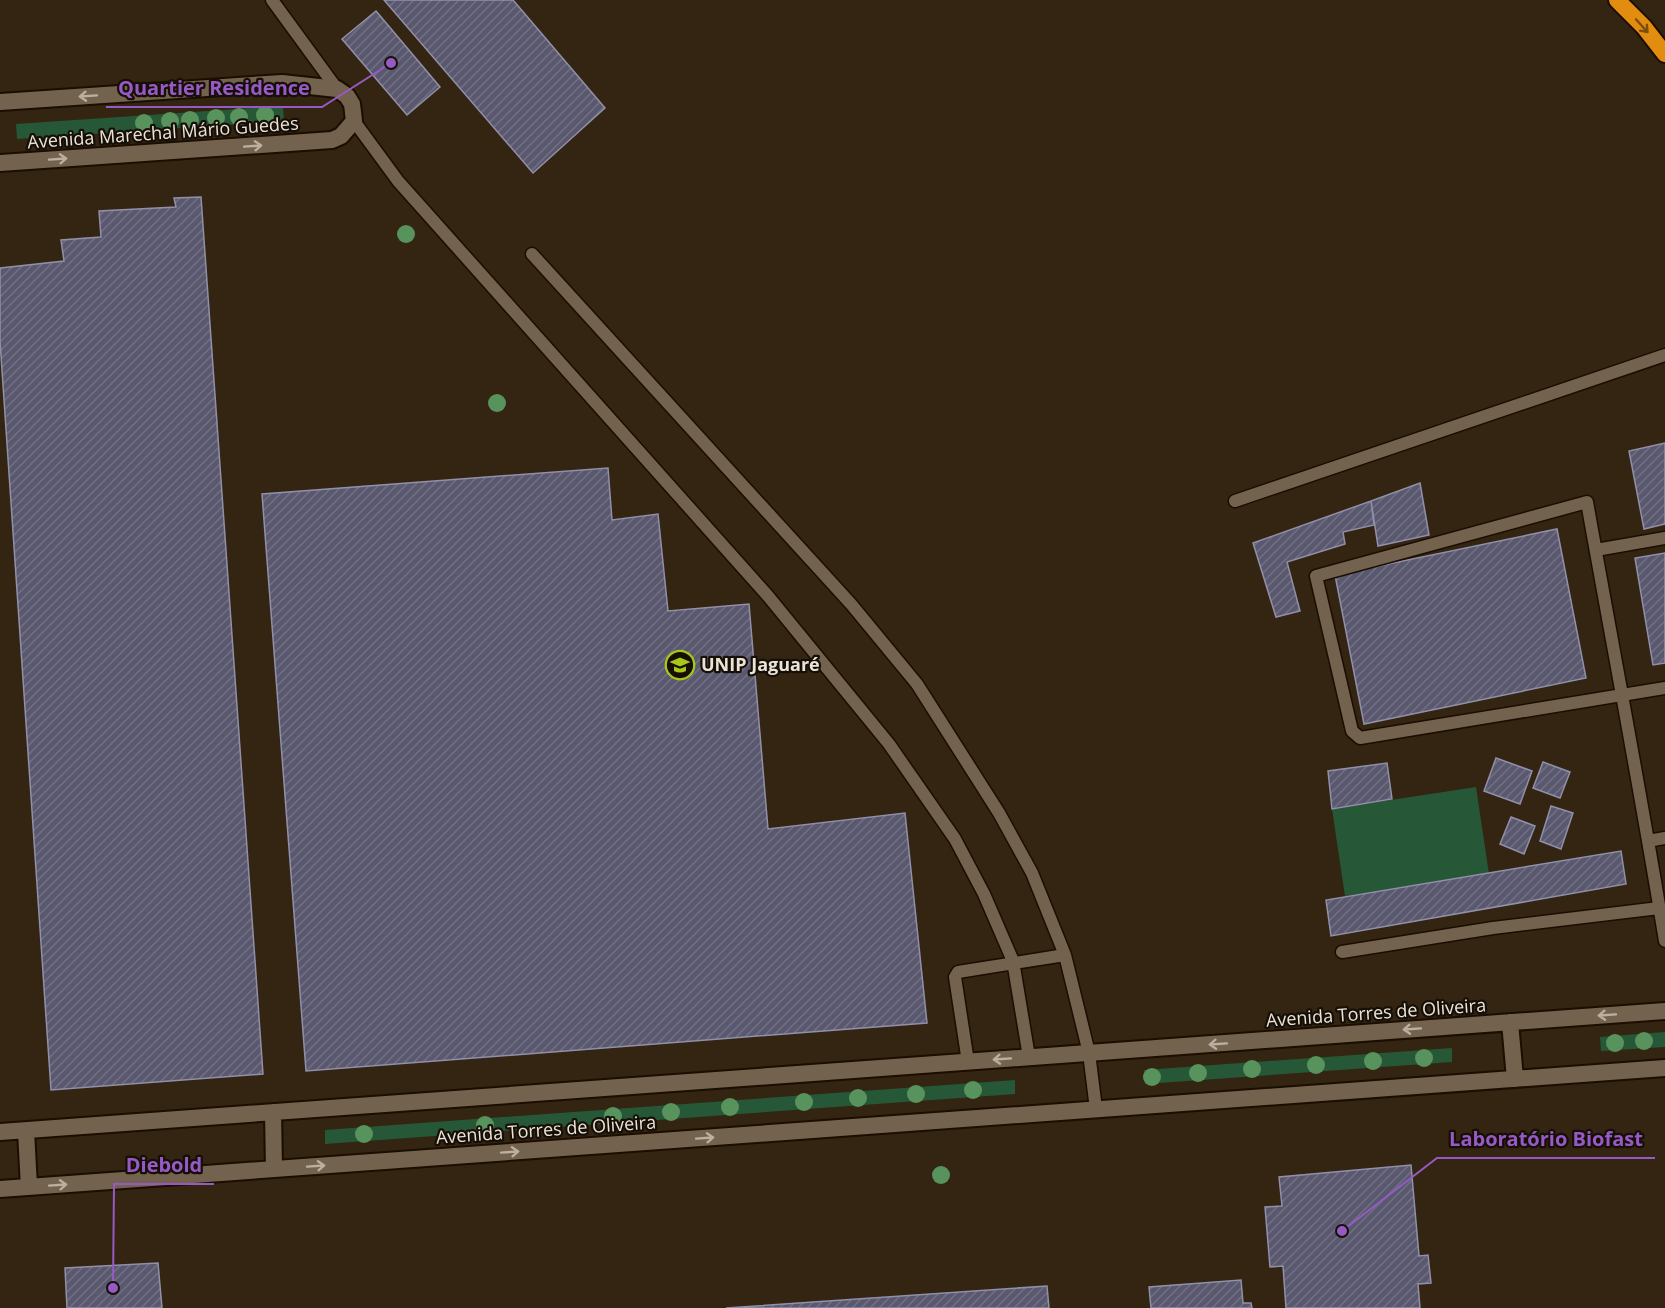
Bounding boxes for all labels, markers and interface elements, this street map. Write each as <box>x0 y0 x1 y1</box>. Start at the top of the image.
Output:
one-way arrow <box>1635 18 1649 33</box>
callout: Quartier Residence <box>106 69 322 107</box>
text: Quartier Residence <box>118 74 310 101</box>
one-way arrow <box>78 91 98 102</box>
street label: Avenida Marechal Mário Guedes <box>27 111 299 153</box>
one-way arrow <box>242 141 262 152</box>
one-way arrow <box>48 154 68 165</box>
school or university icon: UNIP Jaguaré <box>664 649 696 681</box>
place label: UNIP Jaguaré <box>701 652 820 676</box>
street label: Avenida Torres de Oliveira <box>1265 992 1487 1032</box>
one-way arrow <box>1597 1010 1617 1021</box>
one-way arrow <box>1403 1024 1423 1035</box>
one-way arrow <box>1208 1038 1228 1049</box>
one-way arrow <box>993 1054 1013 1065</box>
street label: Avenida Torres de Oliveira <box>435 1109 657 1149</box>
callout: Laboratório Biofast <box>1437 1120 1655 1158</box>
text: Laboratório Biofast <box>1449 1125 1643 1152</box>
one-way arrow <box>694 1132 714 1143</box>
callout: Diebold <box>114 1146 214 1184</box>
one-way arrow <box>500 1146 520 1157</box>
text: Diebold <box>126 1151 202 1178</box>
one-way arrow <box>305 1160 325 1171</box>
one-way arrow <box>48 1179 68 1190</box>

